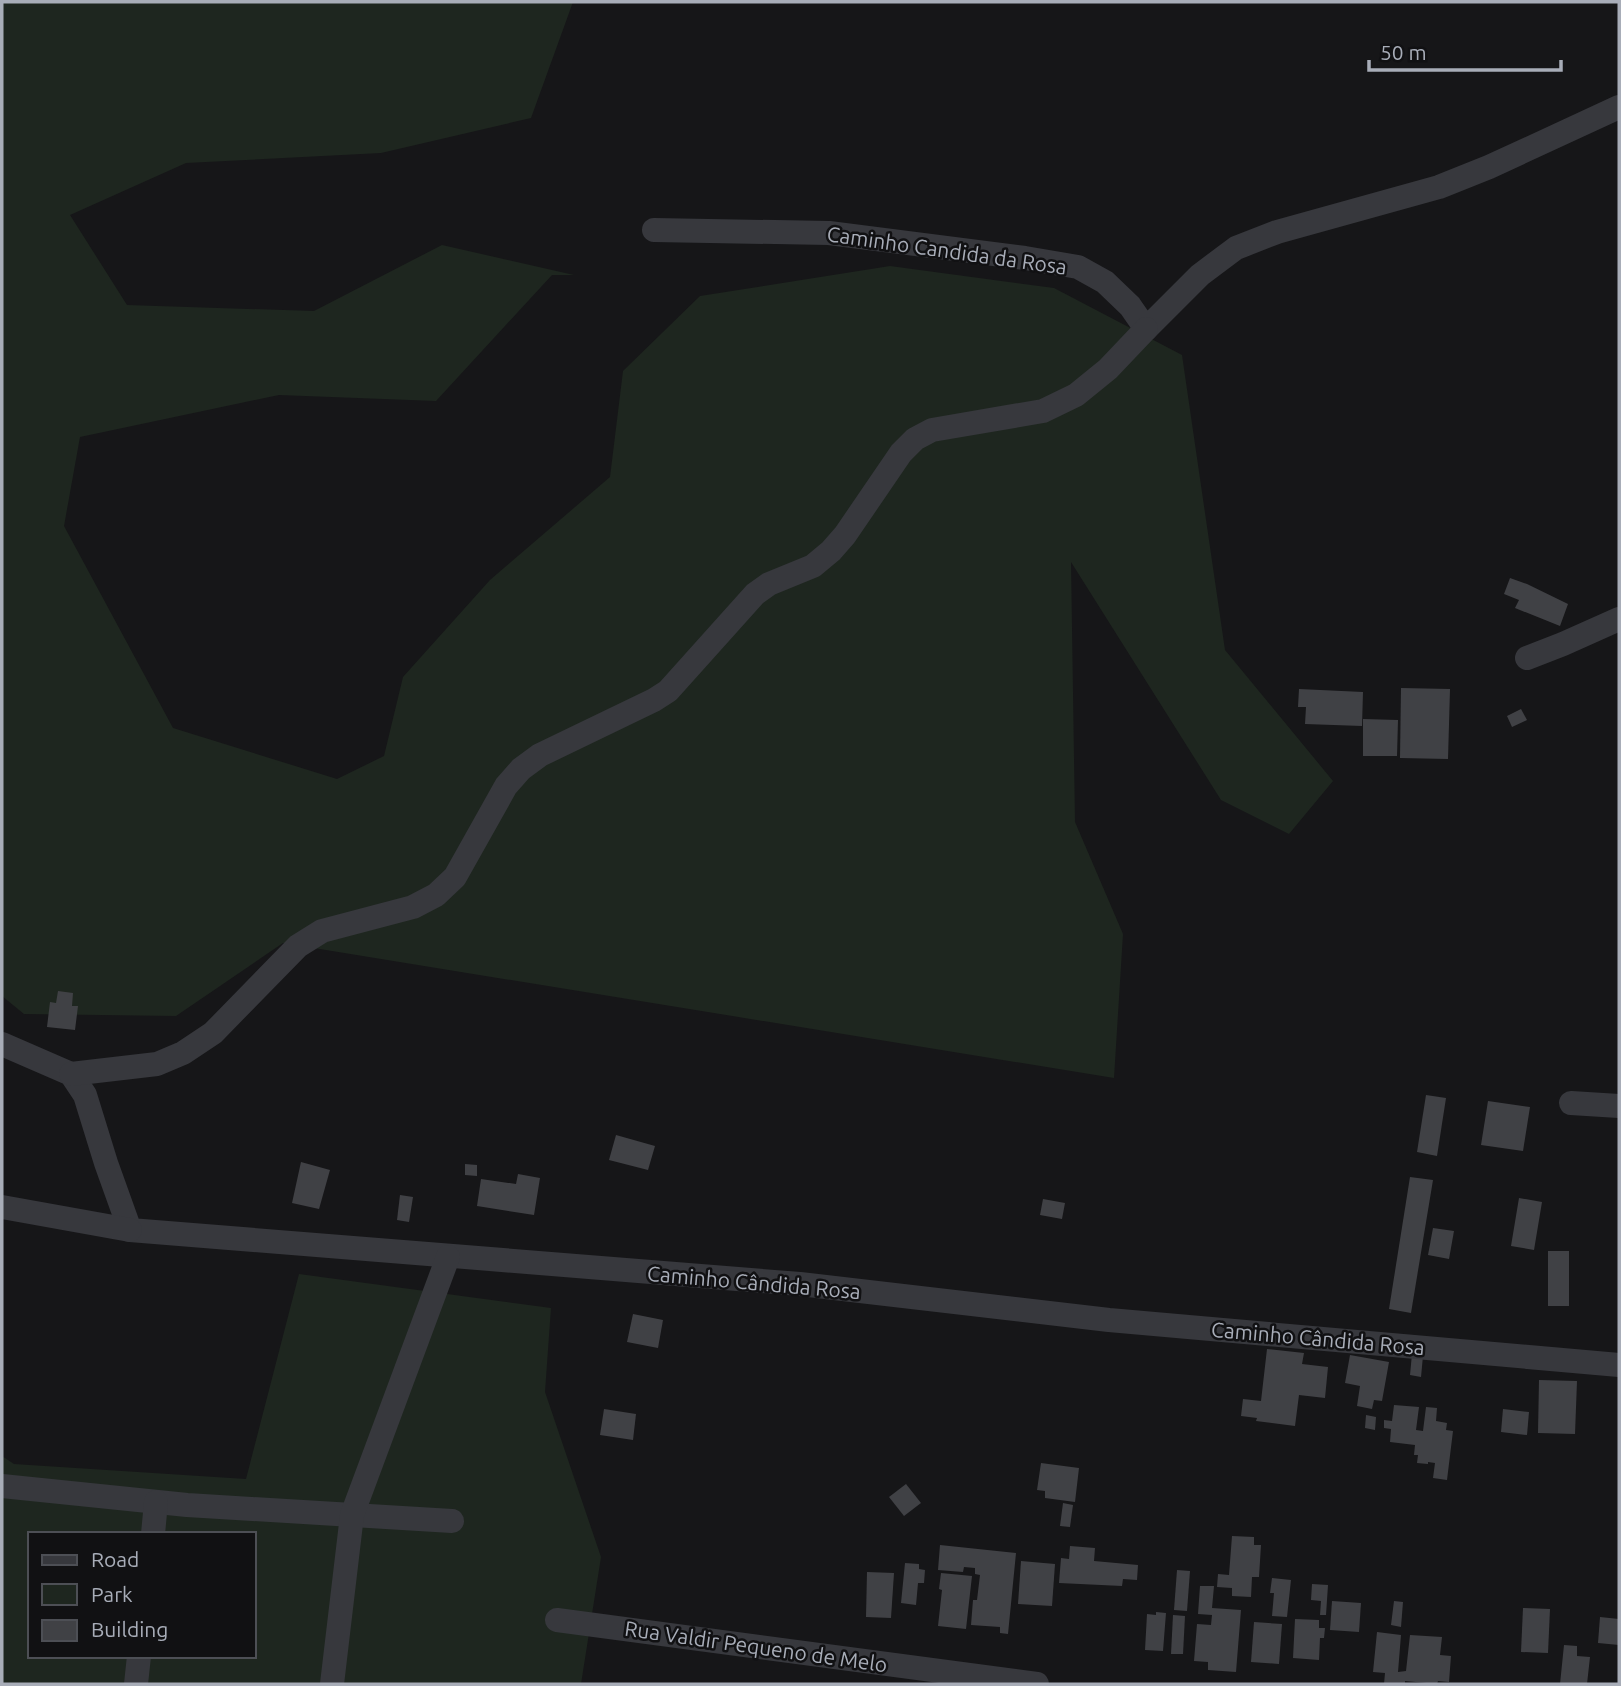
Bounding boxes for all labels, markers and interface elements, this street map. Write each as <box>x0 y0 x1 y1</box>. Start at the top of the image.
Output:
scale bar <box>1369 28 1562 72</box>
text: 50 m <box>1380 40 1427 64</box>
street label: Caminho Candida da Rosa <box>825 221 1069 279</box>
street label: Caminho Cândida Rosa <box>646 1261 862 1303</box>
street label: Caminho Cândida Rosa <box>1210 1317 1426 1359</box>
legend <box>28 1532 256 1658</box>
text: Road <box>91 1547 139 1571</box>
text: Park <box>91 1582 133 1606</box>
street label: Rua Valdir Pequeno de Melo <box>623 1616 889 1676</box>
text: Building <box>91 1617 168 1641</box>

